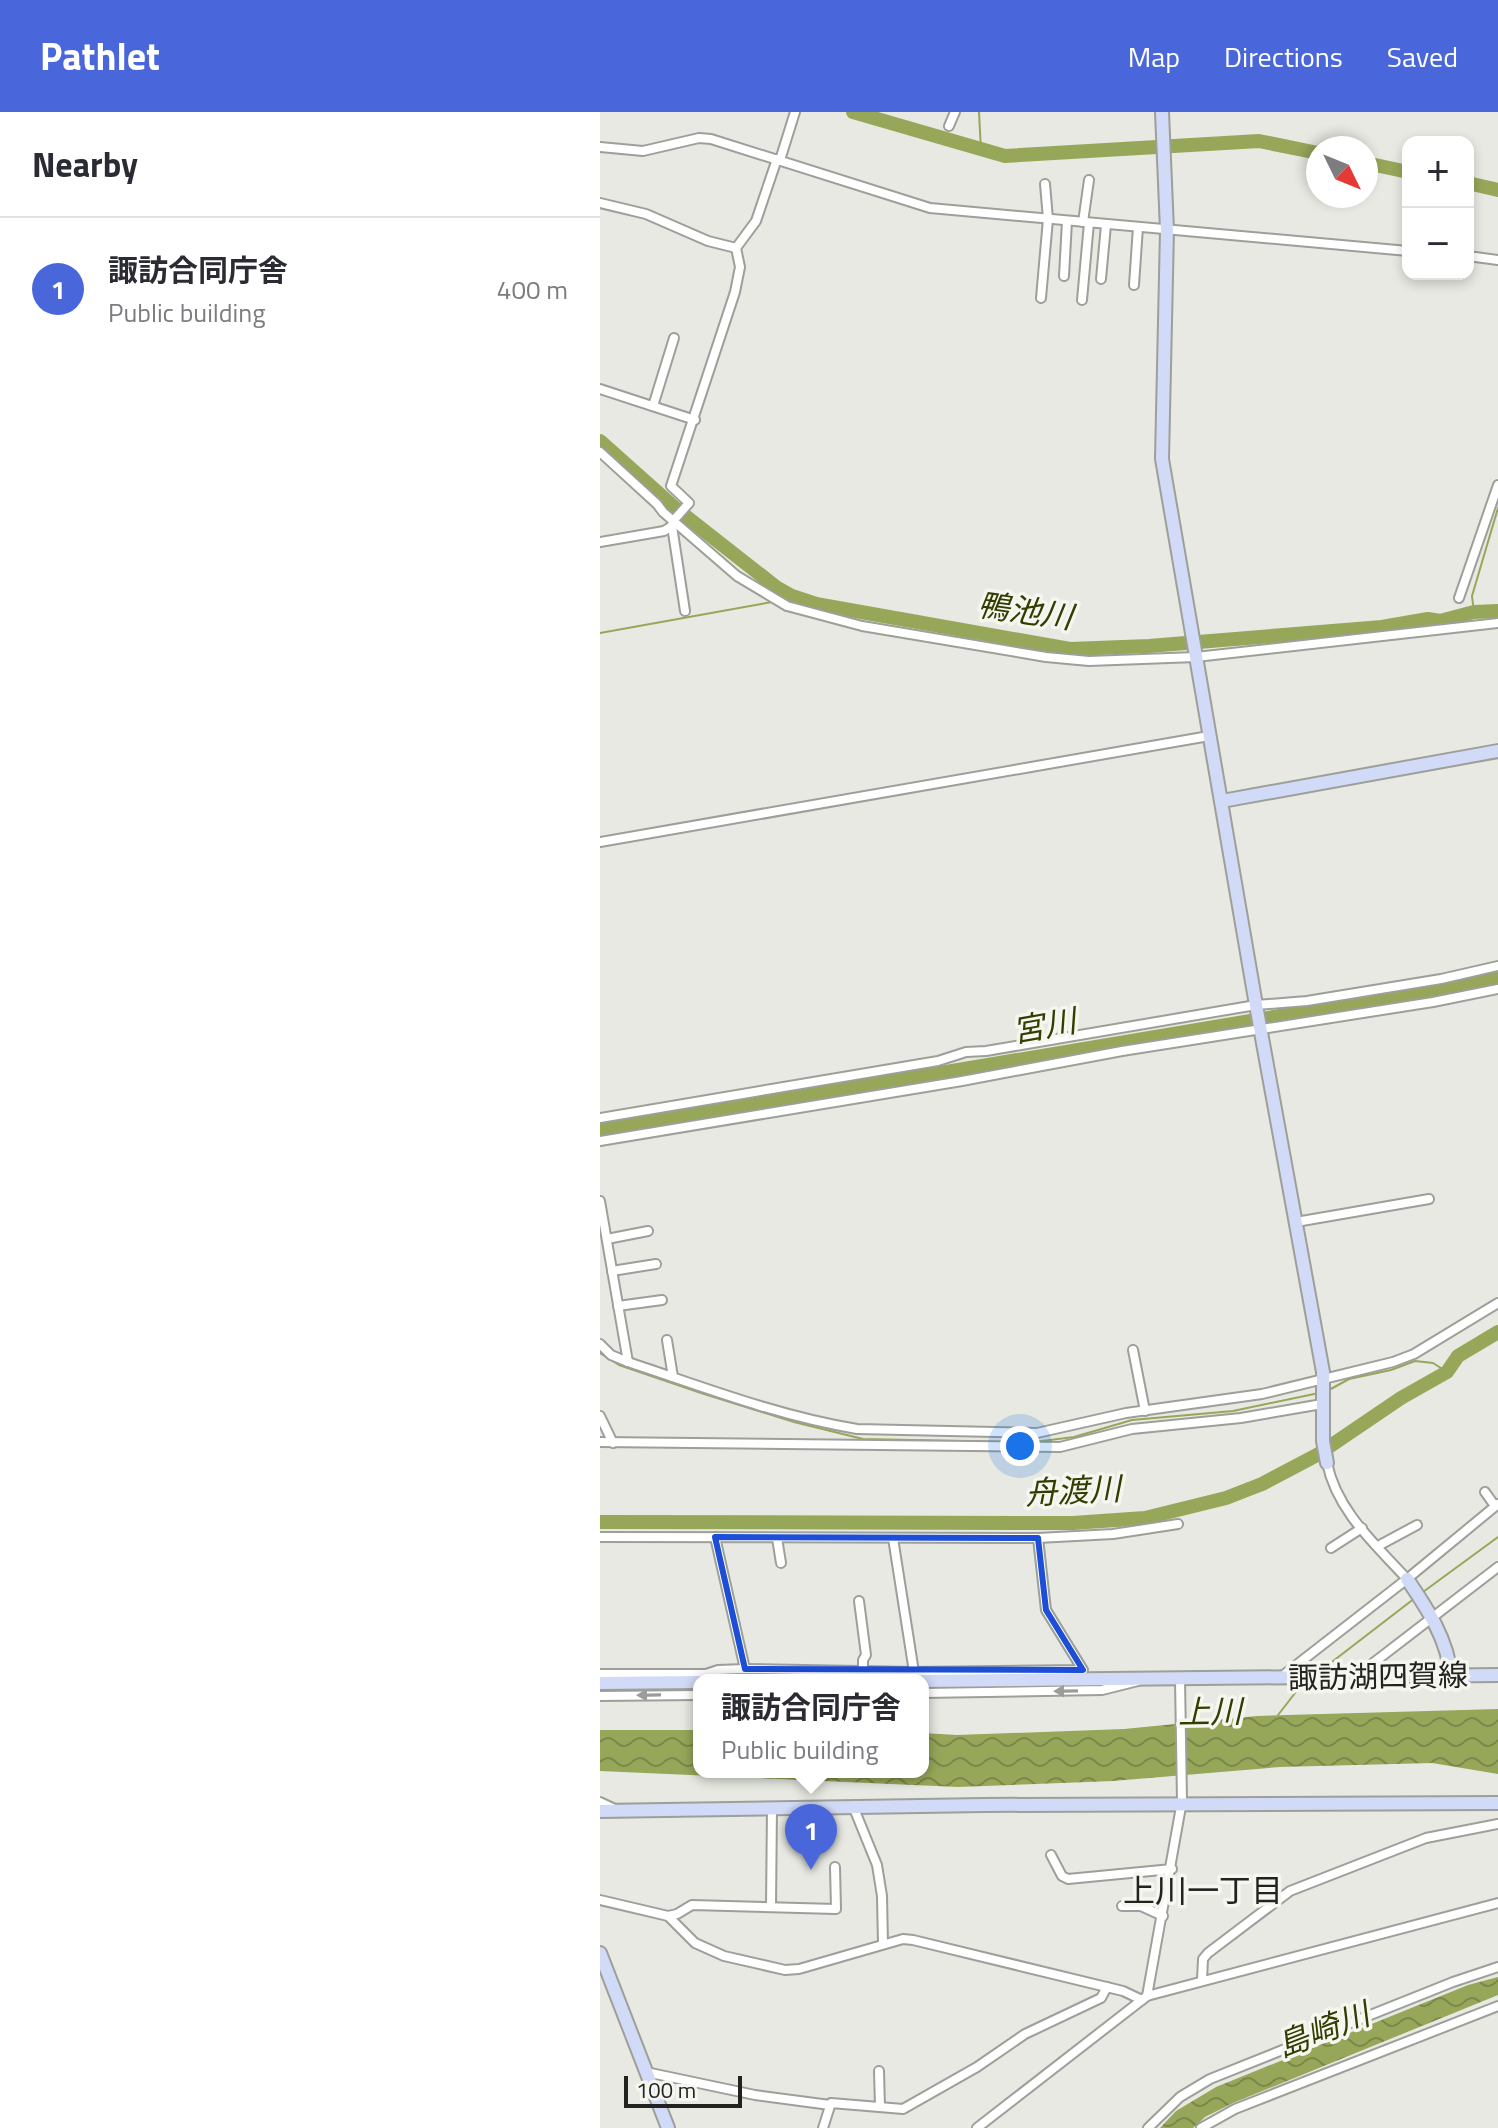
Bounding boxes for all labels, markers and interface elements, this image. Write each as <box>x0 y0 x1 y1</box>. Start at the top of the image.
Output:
text: Pathlet <box>40 27 160 85</box>
text: Map <box>1128 35 1180 78</box>
text: Directions <box>1224 35 1343 78</box>
text: Saved <box>1387 35 1458 78</box>
north arrow <box>1306 136 1378 208</box>
map controls <box>1402 136 1474 280</box>
button: + <box>1402 136 1474 208</box>
text: Nearby <box>32 138 138 190</box>
button: − <box>1402 208 1474 280</box>
text: 諏訪合同庁舎 <box>108 247 288 293</box>
text: 1 <box>51 270 65 309</box>
text: 400 m <box>497 270 568 309</box>
text: Public building <box>108 293 266 332</box>
water label: 鴨池川 <box>974 580 1079 641</box>
water label: 宮川 <box>1008 995 1082 1054</box>
your location <box>1000 1426 1040 1466</box>
water label: 舟渡川 <box>1024 1463 1125 1516</box>
street label: 諏訪湖四賀線 <box>1288 1651 1468 1701</box>
popup <box>693 1674 929 1778</box>
text: 諏訪合同庁舎 <box>721 1684 901 1730</box>
one-way arrow <box>1053 1685 1078 1697</box>
water label: 上川 <box>1178 1686 1245 1736</box>
one-way arrow <box>636 1689 662 1701</box>
text: Public building <box>721 1730 879 1769</box>
pin: 1 <box>785 1804 837 1870</box>
district label: 上川一丁目 <box>1123 1866 1283 1914</box>
water label: 島崎川 <box>1269 1988 1379 2069</box>
scale bar <box>624 2072 742 2108</box>
text: 100 m <box>636 2073 696 2107</box>

